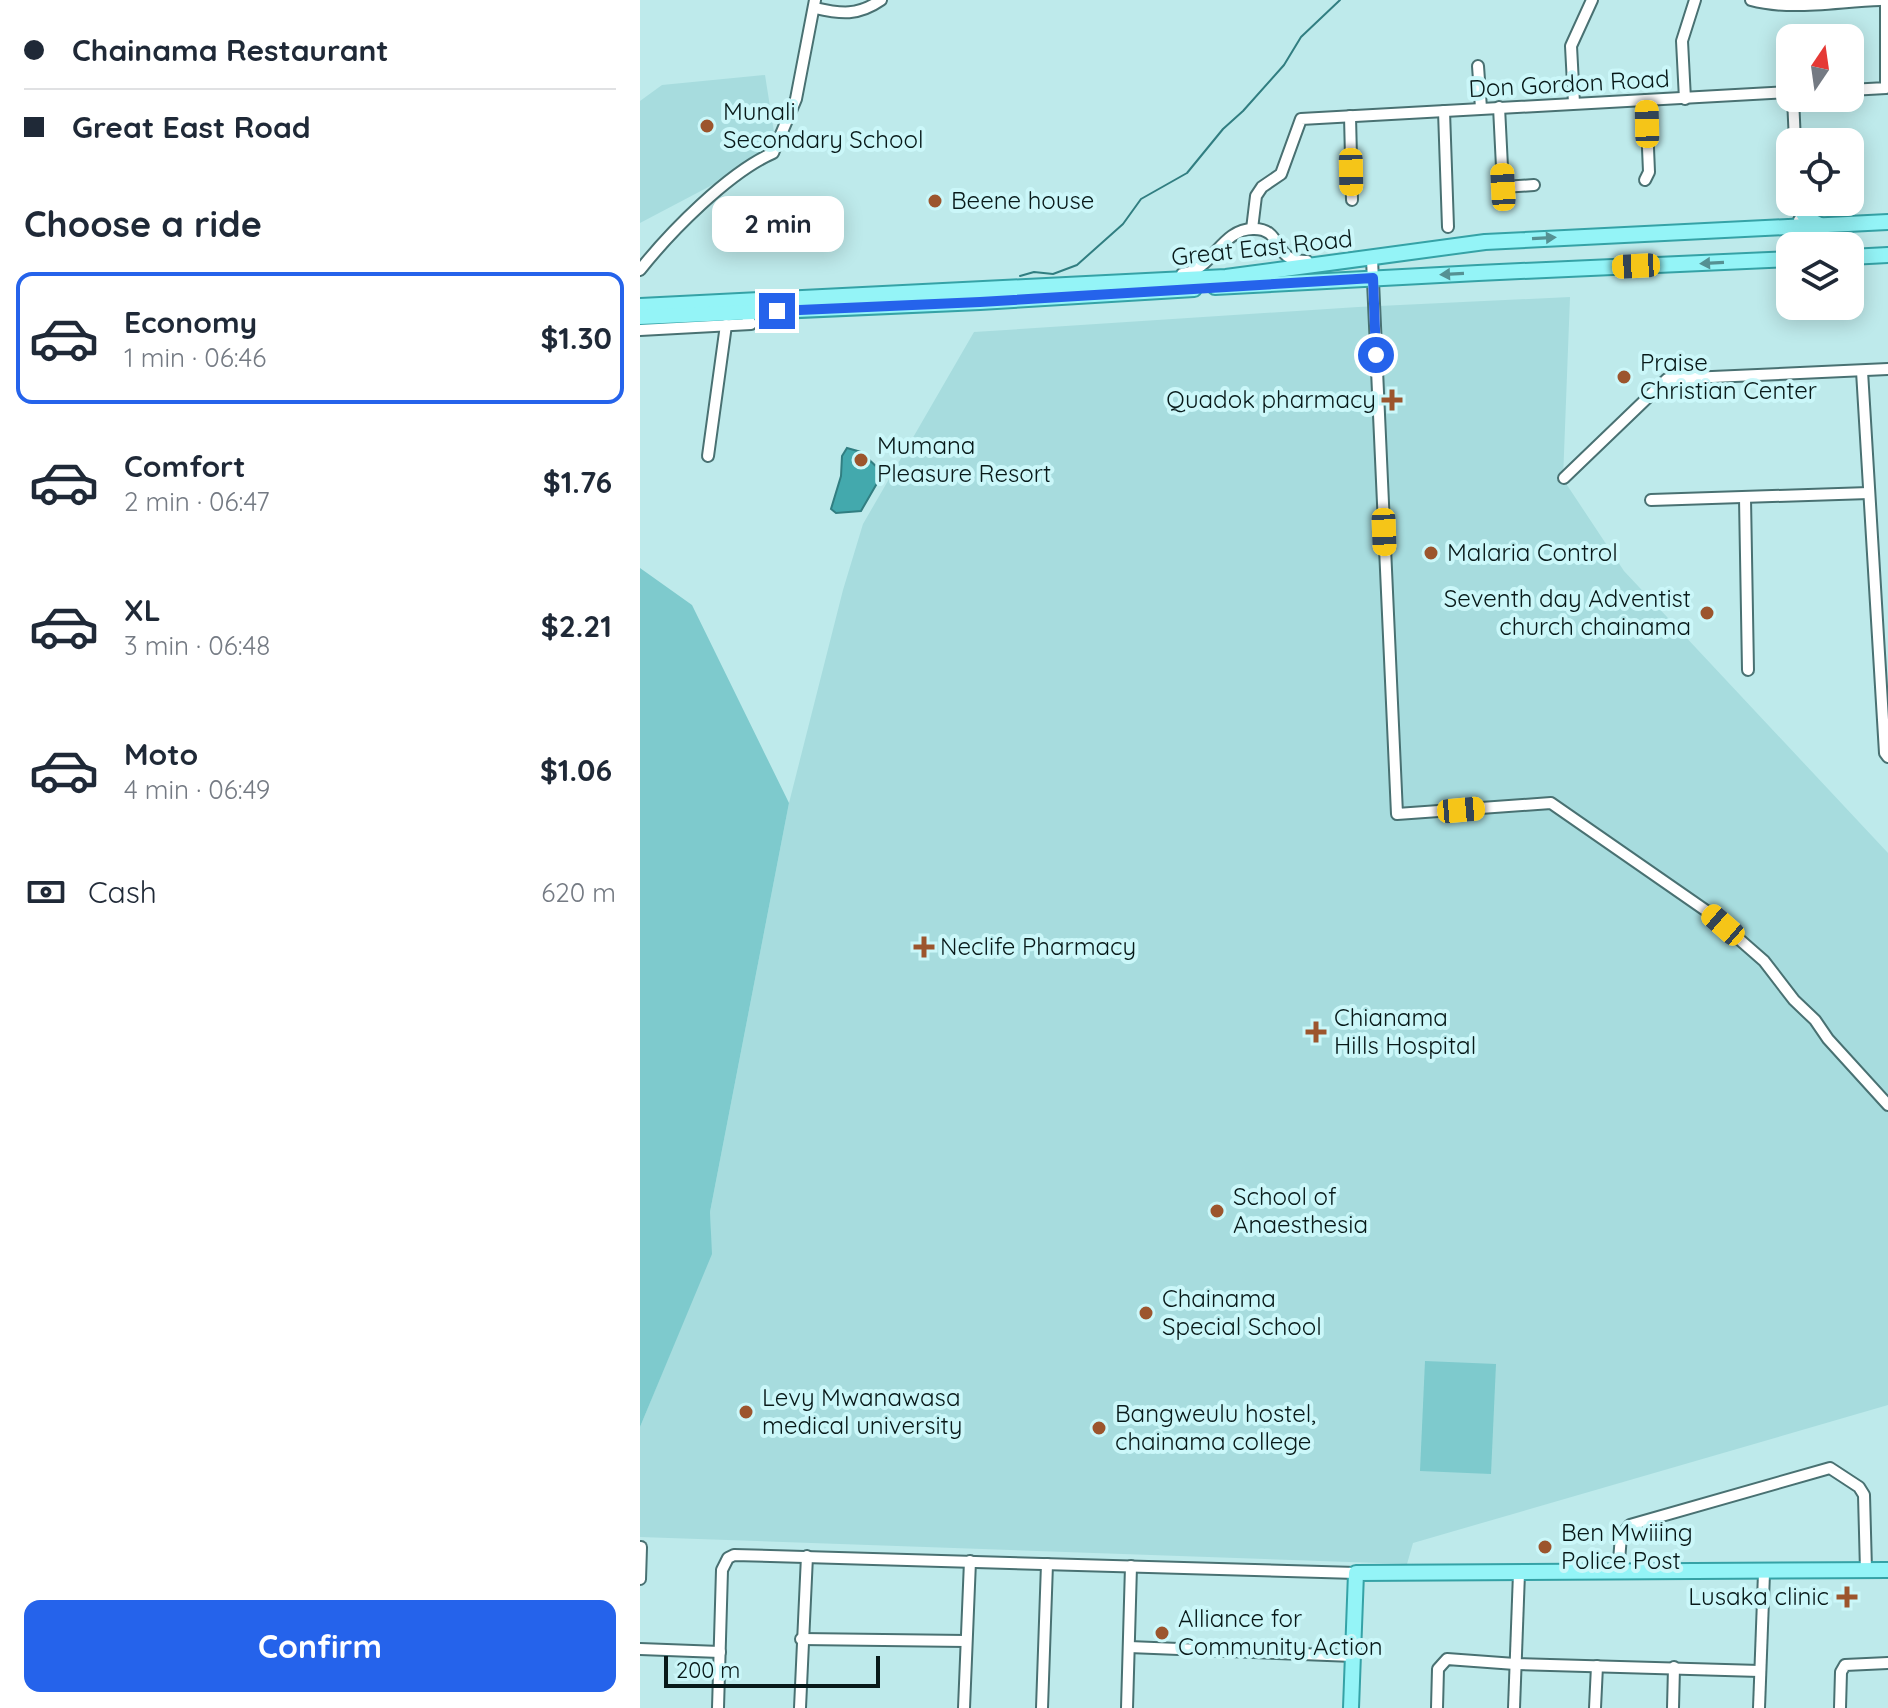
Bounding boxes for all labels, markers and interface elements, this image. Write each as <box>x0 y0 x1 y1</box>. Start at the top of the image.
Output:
north arrow <box>1776 24 1864 112</box>
map controls <box>1776 24 1864 320</box>
text: Chainama Restaurant <box>72 31 389 69</box>
street label: Don Gordon Road <box>1468 63 1670 103</box>
place label: Munali Secondary School <box>723 96 923 154</box>
car <box>1635 100 1659 148</box>
text: Great East Road <box>72 108 311 146</box>
marker: Munali Secondary School <box>698 117 716 135</box>
button: locate <box>1776 128 1864 216</box>
car <box>1339 148 1363 196</box>
car <box>1490 162 1516 212</box>
place label: Beene house <box>951 185 1094 215</box>
marker: Beene house <box>926 192 944 210</box>
callout: 2 min <box>711 195 843 251</box>
text: Choose a ride <box>24 201 262 246</box>
text: 2 min <box>744 207 812 240</box>
street label: Great East Road <box>1170 223 1354 271</box>
one-way arrow <box>1532 231 1557 244</box>
button: layers <box>1776 232 1864 320</box>
car <box>1611 253 1661 279</box>
one-way arrow <box>1699 257 1724 270</box>
one-way arrow <box>1439 268 1464 281</box>
route end <box>759 293 795 329</box>
icon: car <box>28 302 100 374</box>
text: Economy <box>124 303 257 341</box>
text: $1.30 <box>540 319 612 357</box>
route start <box>1358 337 1394 373</box>
text: 1 min · 06:46 <box>124 341 266 374</box>
place label: Praise Christian Center <box>1640 347 1817 405</box>
marker: Praise Christian Center <box>1615 368 1633 386</box>
place label: Quadok pharmacy <box>1166 384 1376 414</box>
marker: Quadok pharmacy <box>1383 391 1401 409</box>
place label: Mumana Pleasure Resort <box>877 430 1051 488</box>
icon: car <box>28 446 100 518</box>
text: Comfort <box>124 447 245 485</box>
marker: Mumana Pleasure Resort <box>852 451 870 469</box>
text: $1.76 <box>543 463 612 501</box>
text: 2 min · 06:47 <box>124 485 270 518</box>
car <box>1371 508 1397 556</box>
place label: Malaria Control <box>1447 537 1618 567</box>
marker: Malaria Control <box>1422 544 1440 562</box>
place label: Seventh day Adventist church chainama <box>1444 583 1691 641</box>
icon: car <box>28 590 100 662</box>
text: XL <box>124 591 161 629</box>
marker: Seventh day Adventist church chainama <box>1698 604 1716 622</box>
text: $2.21 <box>541 607 612 645</box>
text: 3 min · 06:48 <box>124 629 270 662</box>
icon: car <box>28 734 100 806</box>
text: Moto <box>124 735 198 773</box>
text: $1.06 <box>540 751 612 789</box>
text: 4 min · 06:49 <box>124 773 270 806</box>
car <box>1436 796 1486 824</box>
icon: cash <box>24 870 68 914</box>
text: Cash <box>88 873 157 911</box>
text: 620 m <box>541 876 616 909</box>
car <box>1697 900 1749 950</box>
place label: Neclife Pharmacy <box>940 931 1136 961</box>
marker: Neclife Pharmacy <box>915 938 933 956</box>
place label: Chianama Hills Hospital <box>1334 1002 1476 1060</box>
marker: Chianama Hills Hospital <box>1305 1021 1327 1043</box>
place label: School of Anaesthesia <box>1233 1181 1368 1239</box>
marker: School of Anaesthesia <box>1208 1202 1226 1220</box>
place label: Chainama Special School <box>1162 1283 1322 1341</box>
marker: Chainama Special School <box>1137 1304 1155 1322</box>
place label: Levy Mwanawasa medical university <box>762 1382 962 1440</box>
place label: Bangweulu hostel, chainama college <box>1115 1398 1316 1456</box>
marker: Levy Mwanawasa medical university <box>737 1403 755 1421</box>
marker: Bangweulu hostel, chainama college <box>1090 1419 1108 1437</box>
place label: Ben Mwiiing Police Post <box>1561 1517 1693 1575</box>
marker: Ben Mwiiing Police Post <box>1536 1538 1554 1556</box>
place label: Lusaka clinic <box>1688 1581 1829 1611</box>
marker: Lusaka clinic <box>1836 1586 1858 1608</box>
button: Confirm <box>24 1600 616 1692</box>
place label: Alliance for Community Action <box>1178 1603 1383 1661</box>
marker: Alliance for Community Action <box>1153 1624 1171 1642</box>
scale bar <box>664 1652 880 1688</box>
text: 200 m <box>676 1656 740 1684</box>

